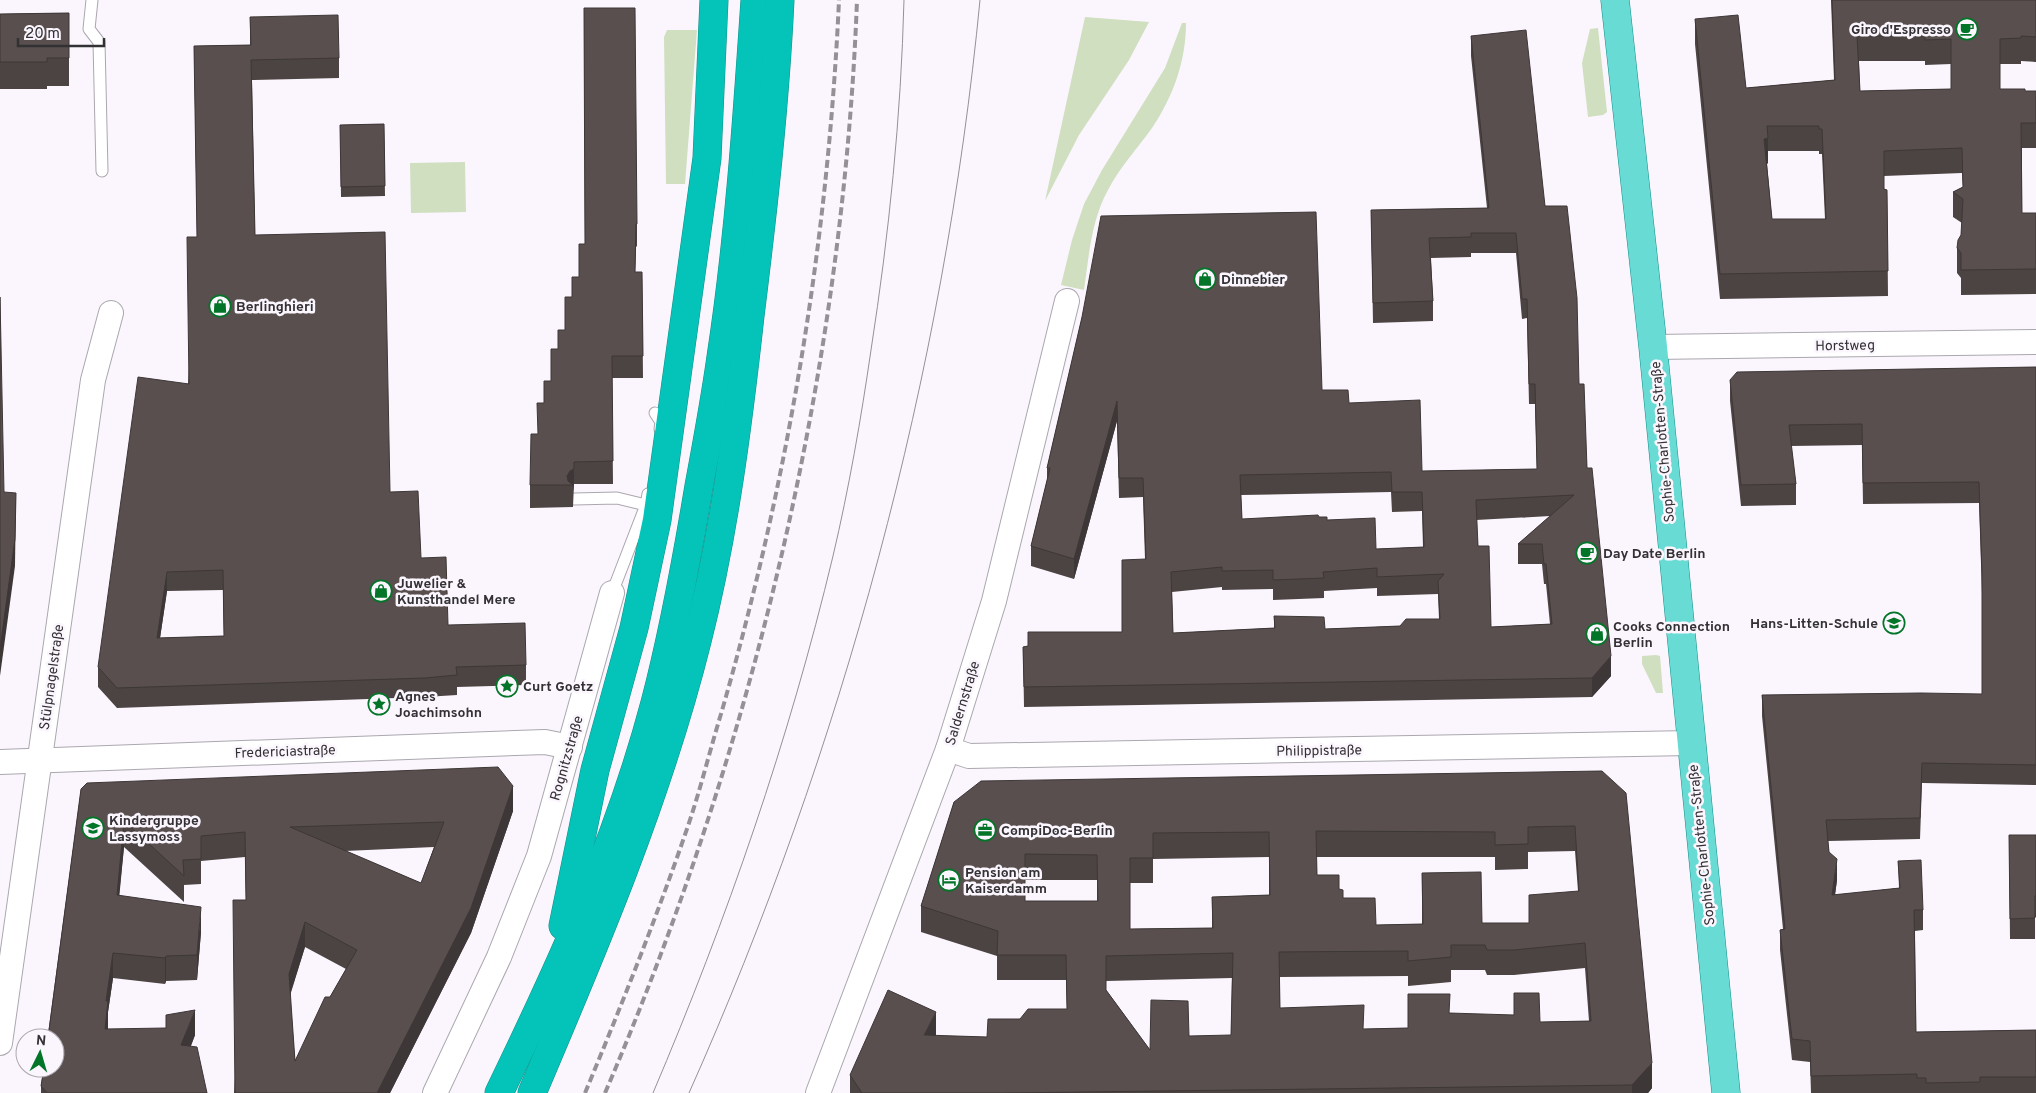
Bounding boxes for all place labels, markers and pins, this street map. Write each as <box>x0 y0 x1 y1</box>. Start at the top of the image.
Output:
cafe icon: Giro d'Espresso <box>1955 17 1979 41</box>
place label: Giro d'Espresso <box>1851 22 1951 39</box>
shop icon: Dinnebier <box>1193 267 1217 291</box>
place label: Dinnebier <box>1221 272 1285 289</box>
shop icon: Berlinghieri <box>208 294 232 318</box>
place label: Berlinghieri <box>236 299 314 316</box>
cafe icon: Day Date Berlin <box>1575 541 1599 565</box>
place label: Day Date Berlin <box>1603 546 1706 563</box>
place label: Juwelier & Kunsthandel Mere <box>397 576 516 609</box>
shop icon: Juwelier & Kunsthandel Mere <box>369 579 393 603</box>
school or university icon: Hans-Litten-Schule <box>1882 611 1906 635</box>
place label: Hans-Litten-Schule <box>1750 616 1878 633</box>
place label: Cooks Connection Berlin <box>1613 619 1730 652</box>
shop icon: Cooks Connection Berlin <box>1585 622 1609 646</box>
place icon: Curt Goetz <box>495 674 519 698</box>
place label: Curt Goetz <box>523 679 593 696</box>
place label: Agnes Joachimsohn <box>395 689 482 722</box>
place icon: Agnes Joachimsohn <box>367 692 391 716</box>
place label: Kindergruppe Lassymoss <box>109 813 199 846</box>
school or university icon: Kindergruppe Lassymoss <box>81 816 105 840</box>
office icon: CompiDoc-Berlin <box>973 818 997 842</box>
place label: CompiDoc-Berlin <box>1001 823 1113 840</box>
place label: Pension am Kaiserdamm <box>965 865 1047 898</box>
hotel icon: Pension am Kaiserdamm <box>937 868 961 892</box>

